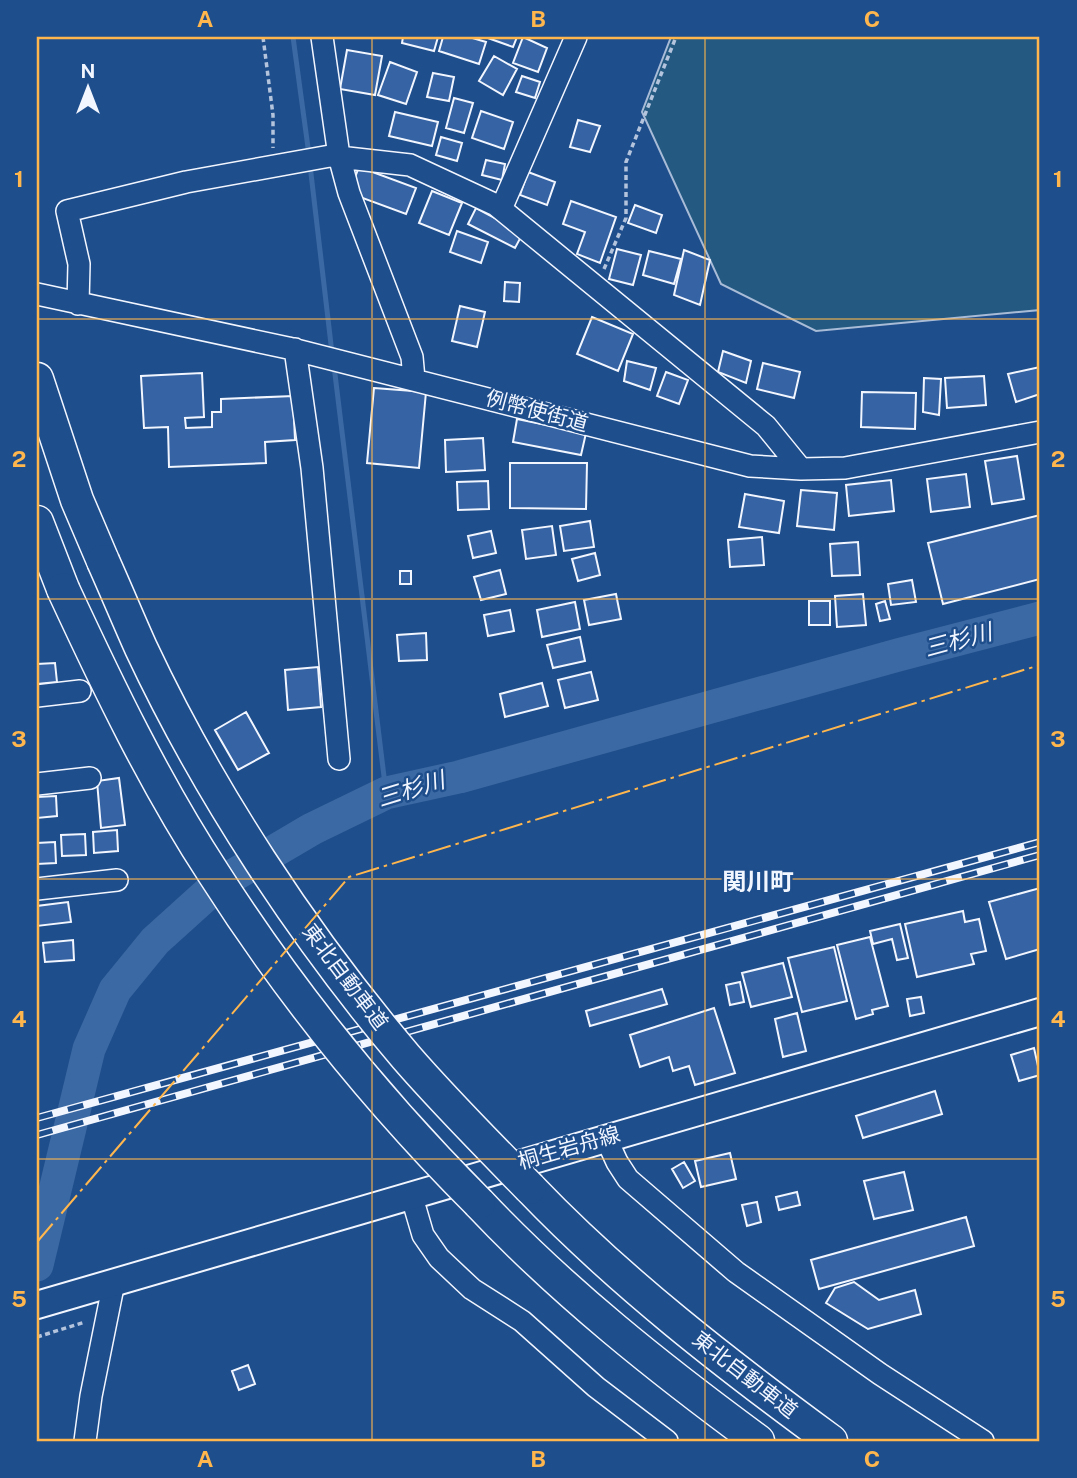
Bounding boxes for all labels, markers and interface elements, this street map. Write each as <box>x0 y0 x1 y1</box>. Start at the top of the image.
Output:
text: A <box>197 5 214 32</box>
text: B <box>530 5 546 32</box>
text: C <box>864 5 880 32</box>
north arrow <box>52 52 122 122</box>
text: N <box>81 60 95 82</box>
text: 1 <box>14 165 24 192</box>
text: 1 <box>1053 165 1063 192</box>
street label: 例幣使街道 <box>483 385 591 436</box>
text: 2 <box>12 445 26 472</box>
text: 2 <box>1051 445 1065 472</box>
water label: 三杉川 <box>921 617 998 661</box>
text: 3 <box>11 725 27 752</box>
text: 3 <box>1050 725 1066 752</box>
water label: 三杉川 <box>374 765 451 812</box>
district label: 関川町 <box>722 867 794 895</box>
street label: 東北自動車道 <box>298 919 393 1035</box>
text: 4 <box>11 1005 27 1032</box>
text: 4 <box>1050 1005 1066 1032</box>
street label: 桐生岩舟線 <box>515 1121 623 1174</box>
text: 5 <box>11 1285 27 1312</box>
text: 5 <box>1050 1285 1066 1312</box>
street label: 東北自動車道 <box>688 1326 803 1423</box>
text: A <box>197 1445 214 1472</box>
text: B <box>530 1445 546 1472</box>
text: C <box>864 1445 880 1472</box>

